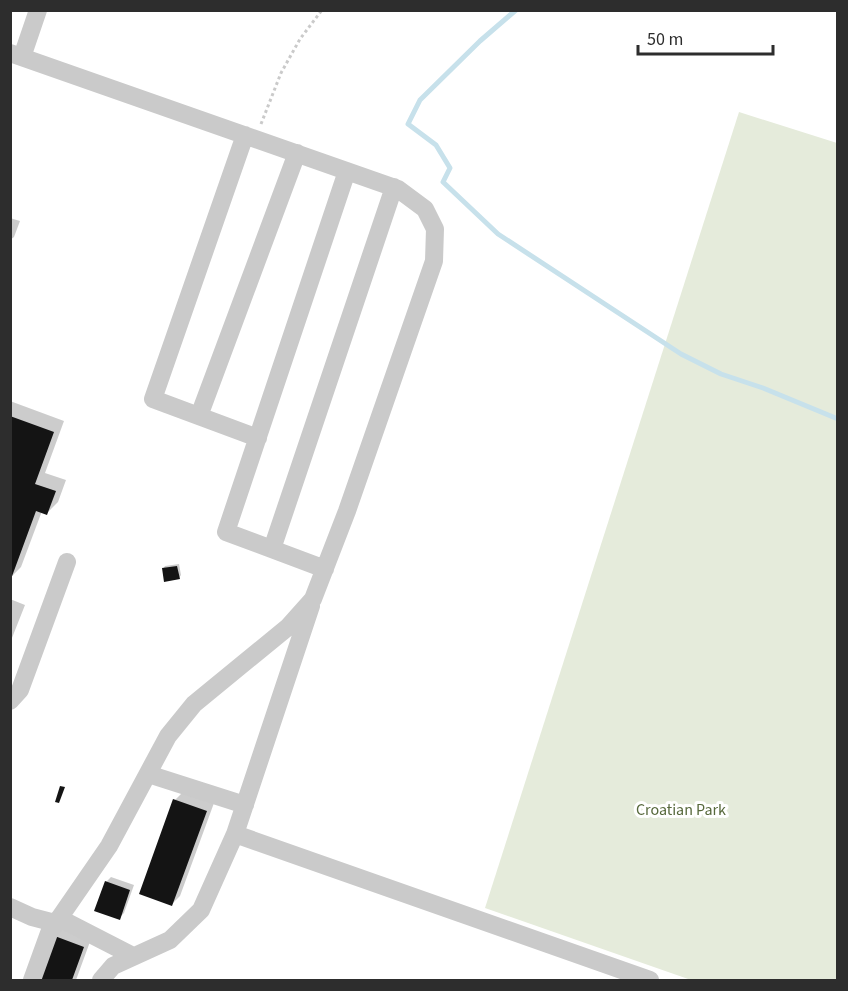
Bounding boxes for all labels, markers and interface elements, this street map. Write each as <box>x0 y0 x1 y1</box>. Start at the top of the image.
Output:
scale bar <box>638 18 773 56</box>
text: 50 m <box>647 27 683 52</box>
park label: Croatian Park <box>636 799 726 821</box>

